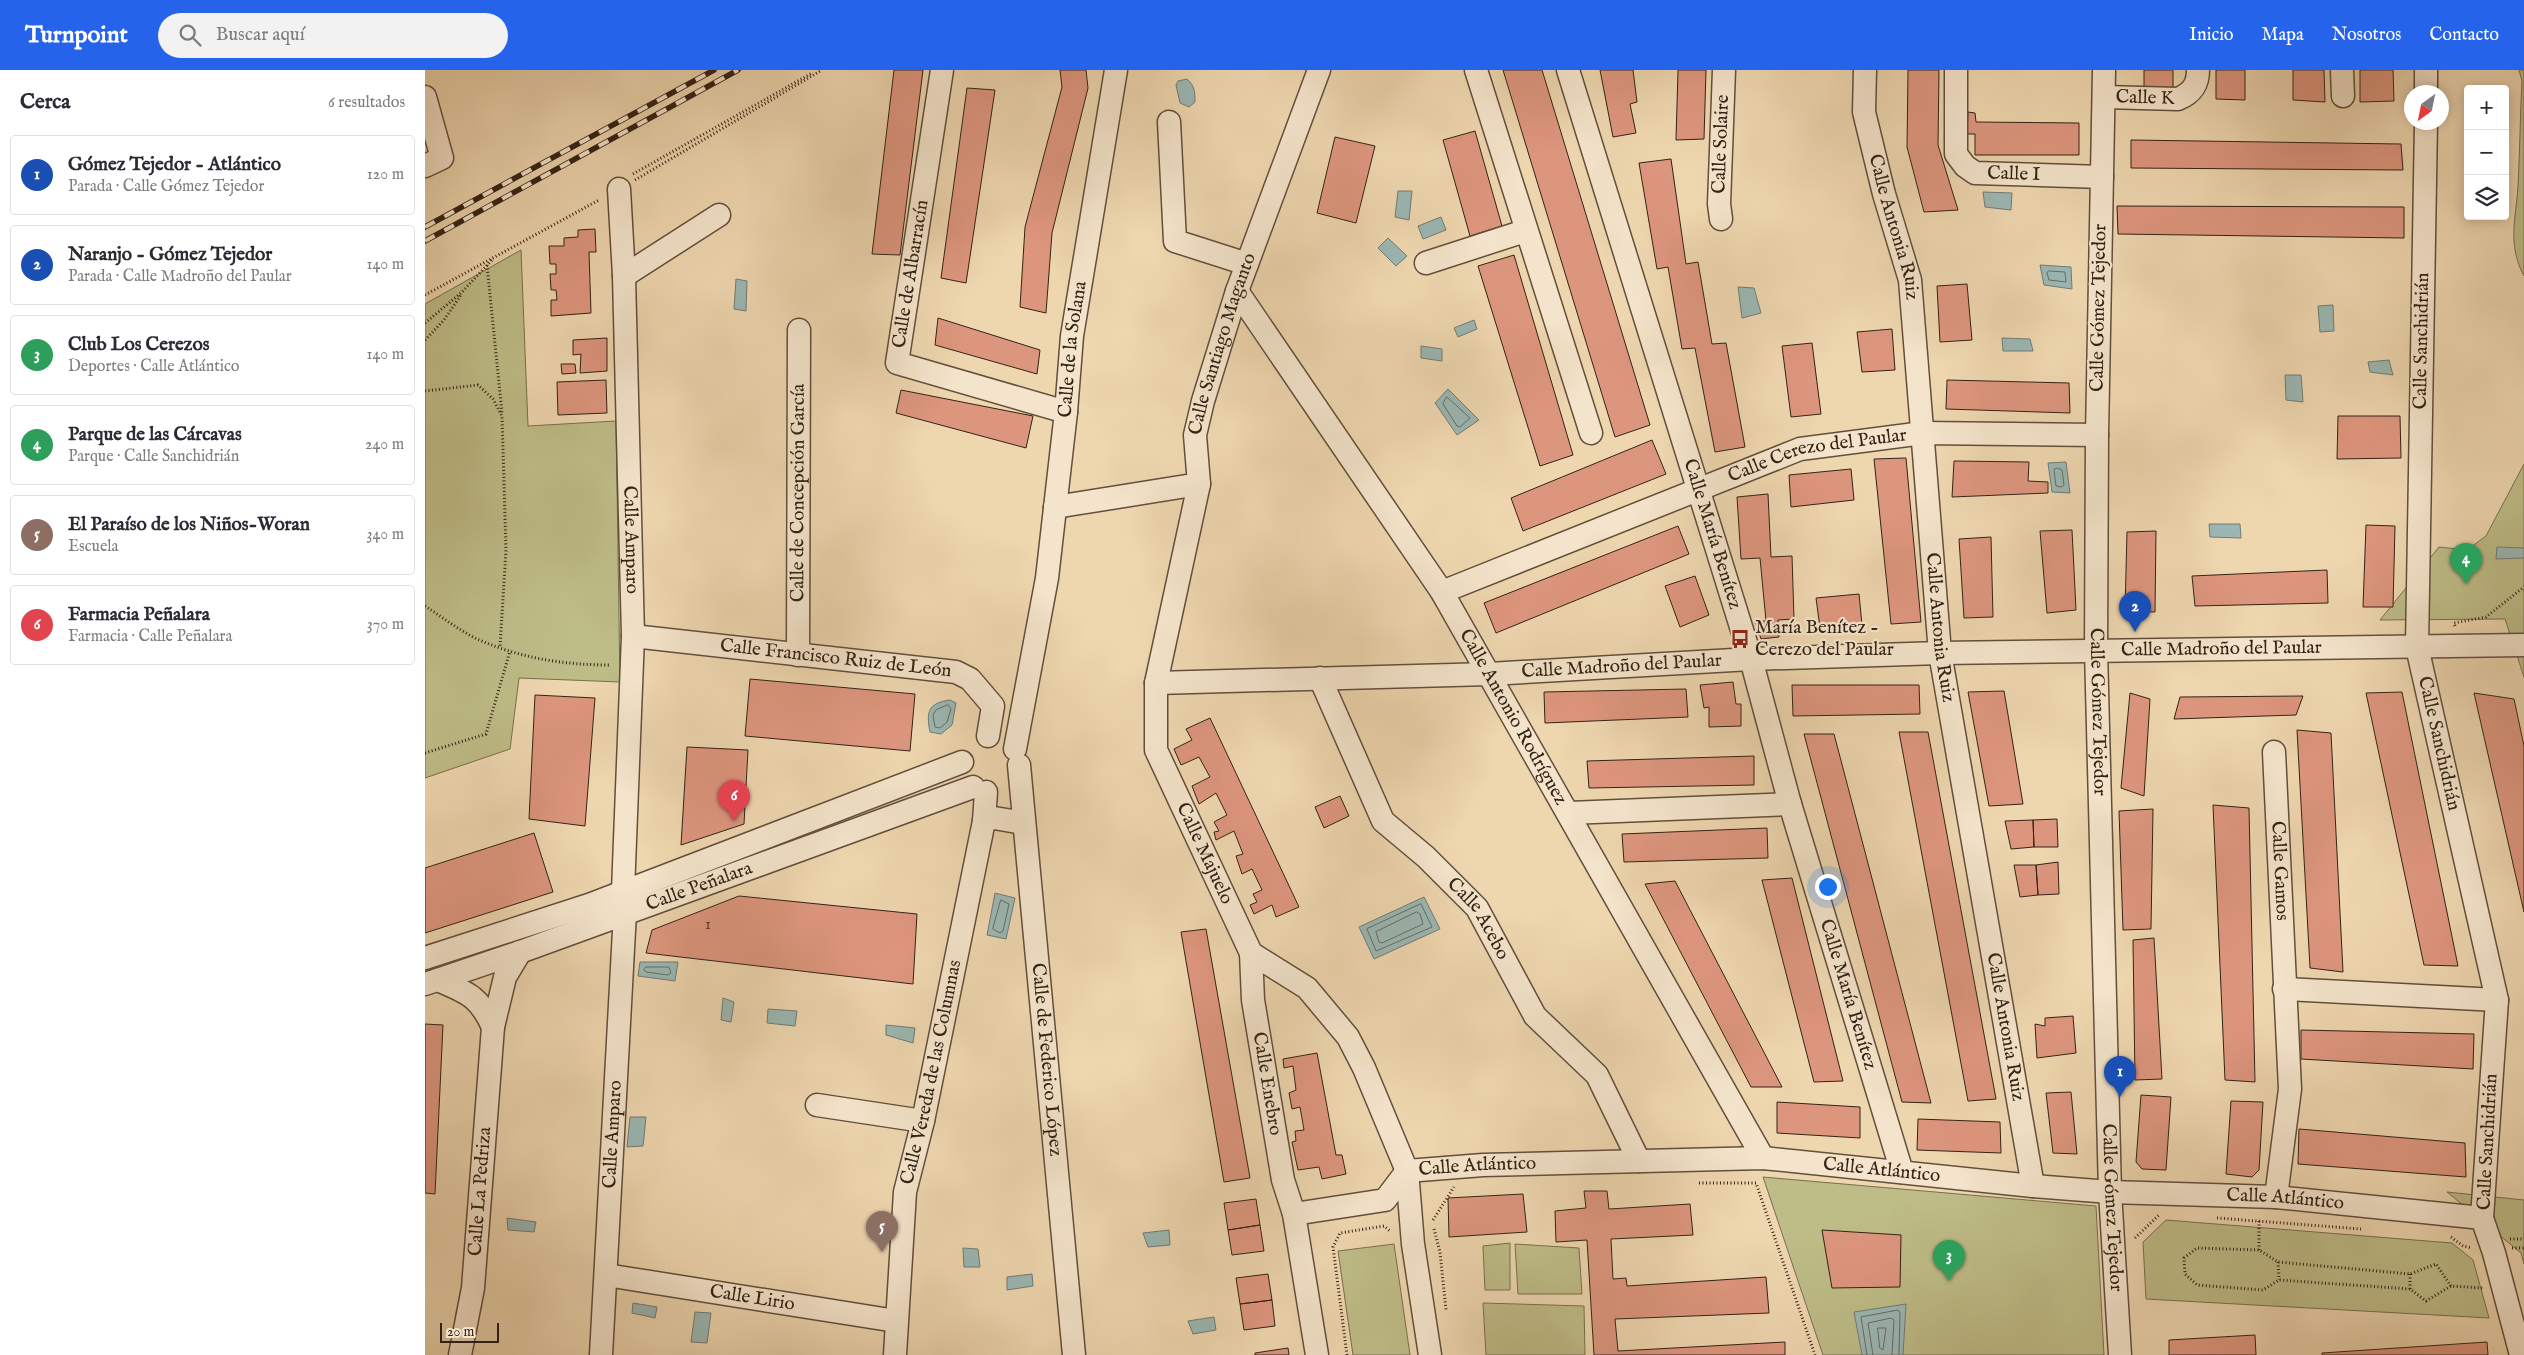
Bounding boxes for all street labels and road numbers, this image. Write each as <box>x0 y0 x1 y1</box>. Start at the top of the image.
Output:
street label: Calle K <box>2115 85 2175 111</box>
street label: Calle Solaire <box>1707 94 1735 194</box>
street label: Calle Antonia Ruiz <box>1863 152 1924 301</box>
street label: Calle I <box>1987 161 2041 187</box>
street label: Calle de Albarracín <box>887 198 935 350</box>
street label: Calle Gómez Tejedor <box>2086 224 2112 392</box>
street label: Calle Santiago Maganto <box>1183 250 1262 437</box>
street label: Calle Sanchidrián <box>2409 272 2435 410</box>
street label: Calle de la Solana <box>1054 279 1093 419</box>
street label: Calle de Concepción García <box>786 383 811 602</box>
street label: Calle Cerezo del Paular <box>1725 423 1908 489</box>
street label: Calle María Benítez <box>1678 456 1747 612</box>
street label: Calle Amparo <box>617 485 644 594</box>
street label: Calle Antonia Ruiz <box>1920 552 1960 704</box>
street label: Calle Antonio Rodríguez <box>1454 625 1572 810</box>
street label: Calle Gómez Tejedor <box>2084 628 2112 796</box>
street label: Calle Francisco Ruiz de León <box>719 634 953 683</box>
street label: Calle Madroño del Paular <box>2121 636 2322 663</box>
street label: Calle Madroño del Paular <box>1521 649 1723 684</box>
street label: Calle Sanchidrián <box>2412 674 2466 813</box>
street label: Calle Majuelo <box>1170 799 1239 908</box>
street label: Calle Gamos <box>2265 820 2294 921</box>
street label: Calle Peñalara <box>643 856 756 917</box>
street label: Calle Acebo <box>1442 873 1515 964</box>
street label: Calle María Benítez <box>1814 916 1882 1073</box>
street label: Calle Antonia Ruiz <box>1980 951 2030 1103</box>
street label: Calle Vereda de las Columnas <box>895 958 967 1187</box>
street label: Calle de Federico López <box>1026 962 1067 1158</box>
street label: Calle Enebro <box>1247 1030 1287 1137</box>
street label: Calle Sanchidrián <box>2472 1073 2504 1211</box>
street label: Calle Amparo <box>598 1080 628 1189</box>
street label: Calle Gómez Tejedor <box>2096 1123 2128 1292</box>
street label: Calle La Pedriza <box>463 1125 497 1257</box>
street label: Calle Atlántico <box>1418 1152 1537 1182</box>
street label: Calle Atlántico <box>1822 1152 1941 1188</box>
street label: Calle Atlántico <box>2226 1184 2345 1216</box>
street label: Calle Lirio <box>708 1280 796 1317</box>

